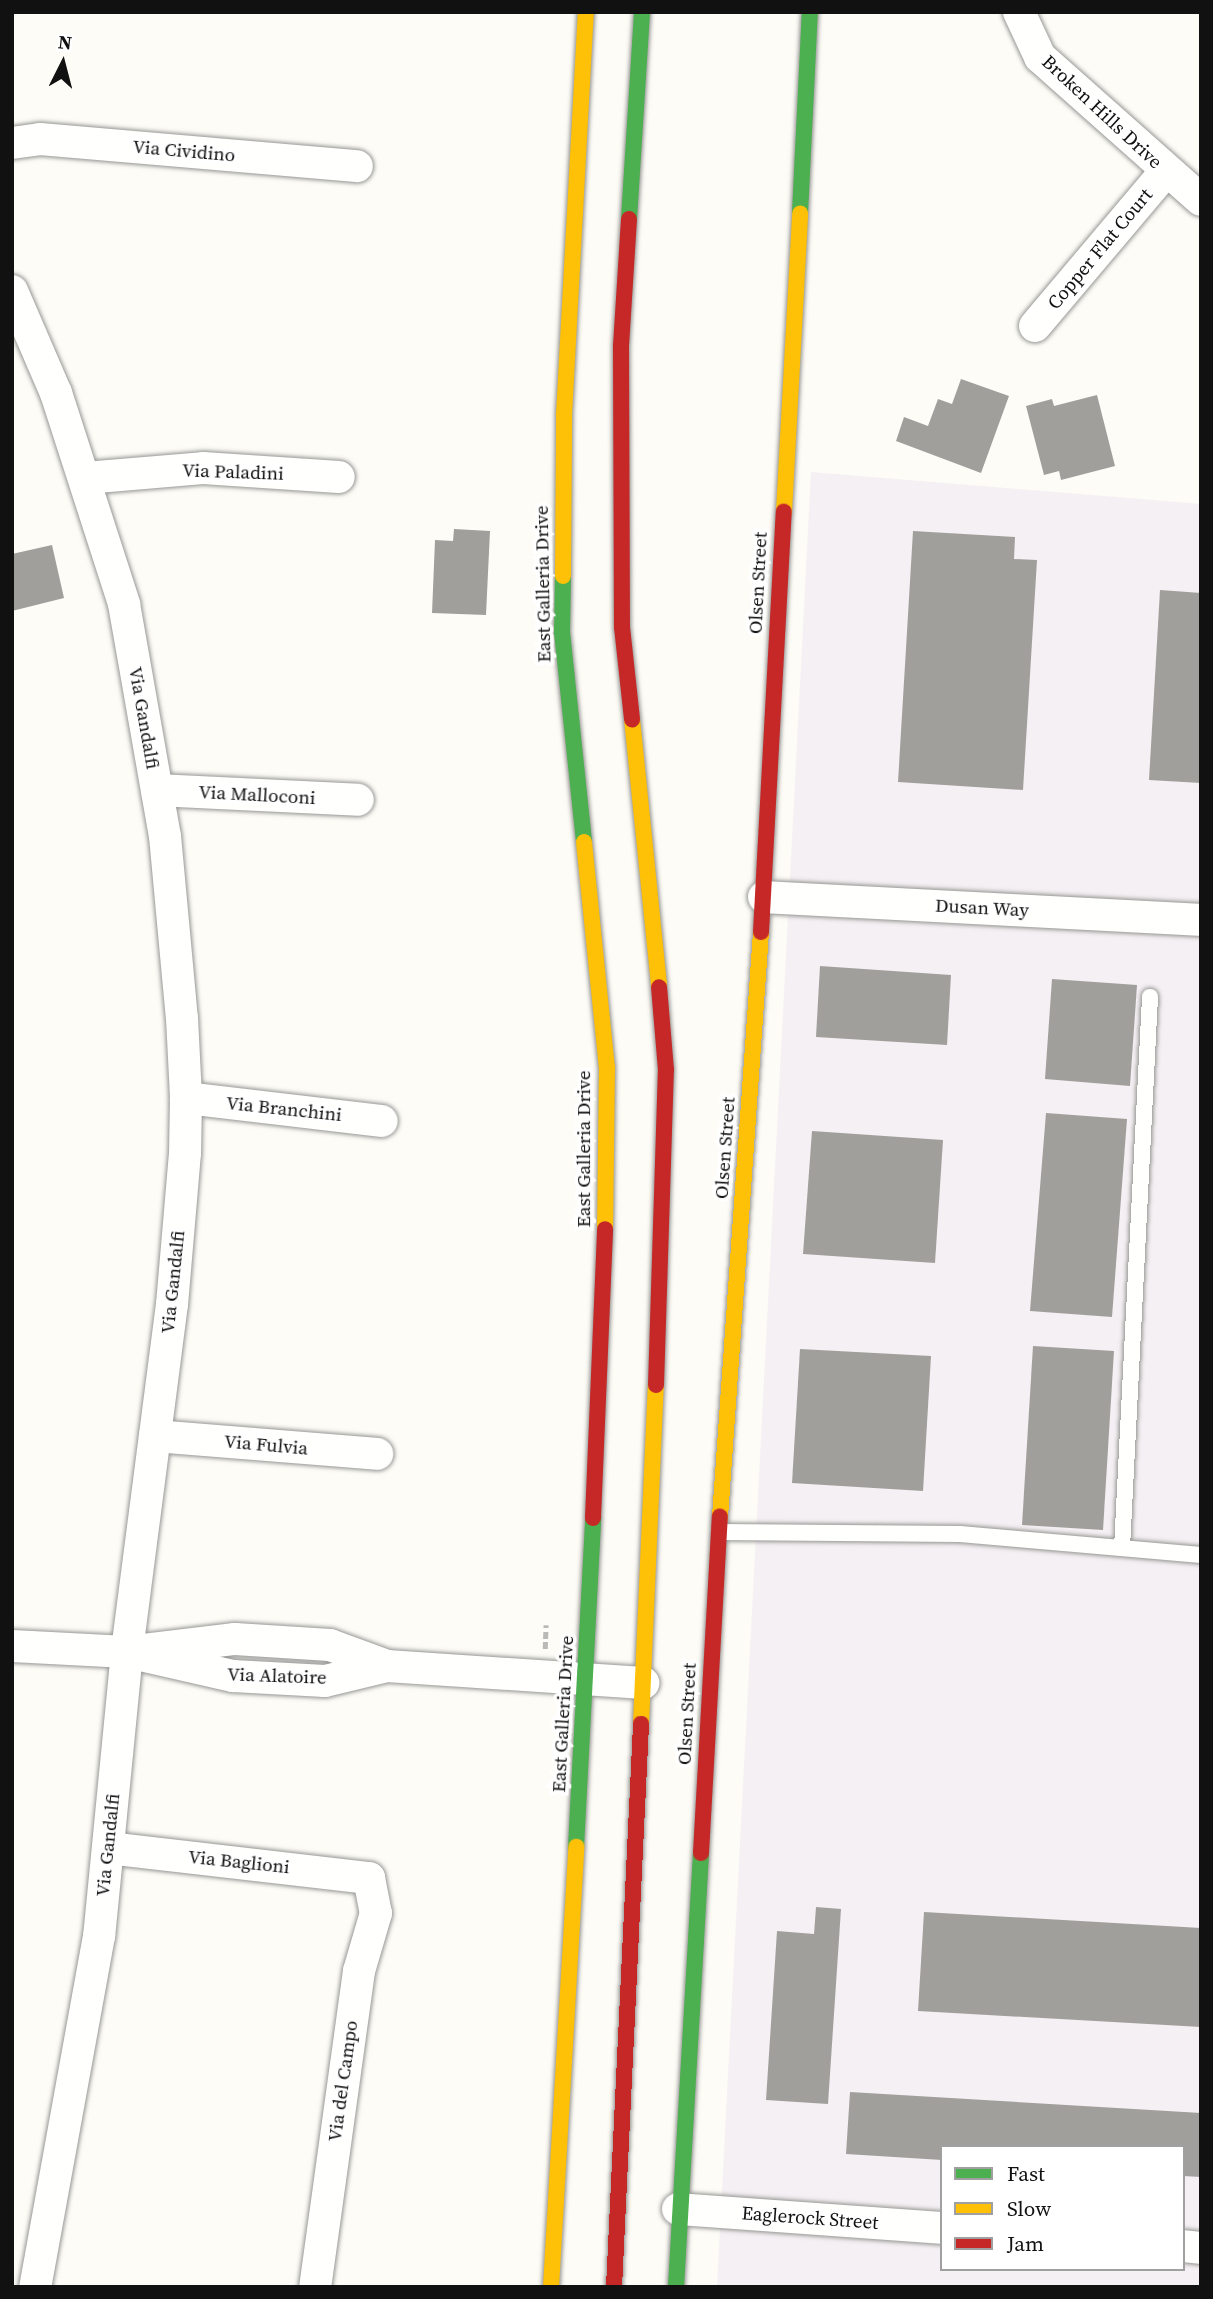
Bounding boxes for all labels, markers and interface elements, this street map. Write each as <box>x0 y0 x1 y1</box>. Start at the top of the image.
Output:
north arrow <box>28 28 98 98</box>
text: N <box>57 28 73 56</box>
street label: Broken Hills Drive <box>1037 50 1167 174</box>
street label: Via Cividino <box>132 135 236 167</box>
street label: Copper Flat Court <box>1043 184 1157 314</box>
street label: Via Paladini <box>182 459 284 485</box>
street label: East Galleria Drive <box>530 505 556 663</box>
street label: Olsen Street <box>744 531 772 635</box>
street label: Via Gandalfi <box>124 665 164 771</box>
street label: Via Malloconi <box>198 781 316 809</box>
street label: Dusan Way <box>934 894 1030 922</box>
street label: East Galleria Drive <box>573 1070 595 1228</box>
street label: Via Branchini <box>225 1092 343 1126</box>
street label: Olsen Street <box>710 1096 740 1200</box>
street label: Via Gandalfi <box>156 1229 190 1335</box>
street label: Via Fulvia <box>223 1430 309 1460</box>
street label: East Galleria Drive <box>548 1635 578 1793</box>
street label: Olsen Street <box>673 1662 701 1766</box>
street label: Via Alatoire <box>227 1663 327 1689</box>
street label: Via Gandalfi <box>91 1792 125 1898</box>
street label: Via Baglioni <box>187 1845 291 1879</box>
street label: Via del Campo <box>323 2019 363 2143</box>
legend <box>940 2145 1185 2271</box>
text: Fast <box>1007 2159 1045 2188</box>
text: Slow <box>1007 2194 1051 2223</box>
street label: Eaglerock Street <box>741 2202 879 2234</box>
text: Jam <box>1007 2229 1044 2258</box>

